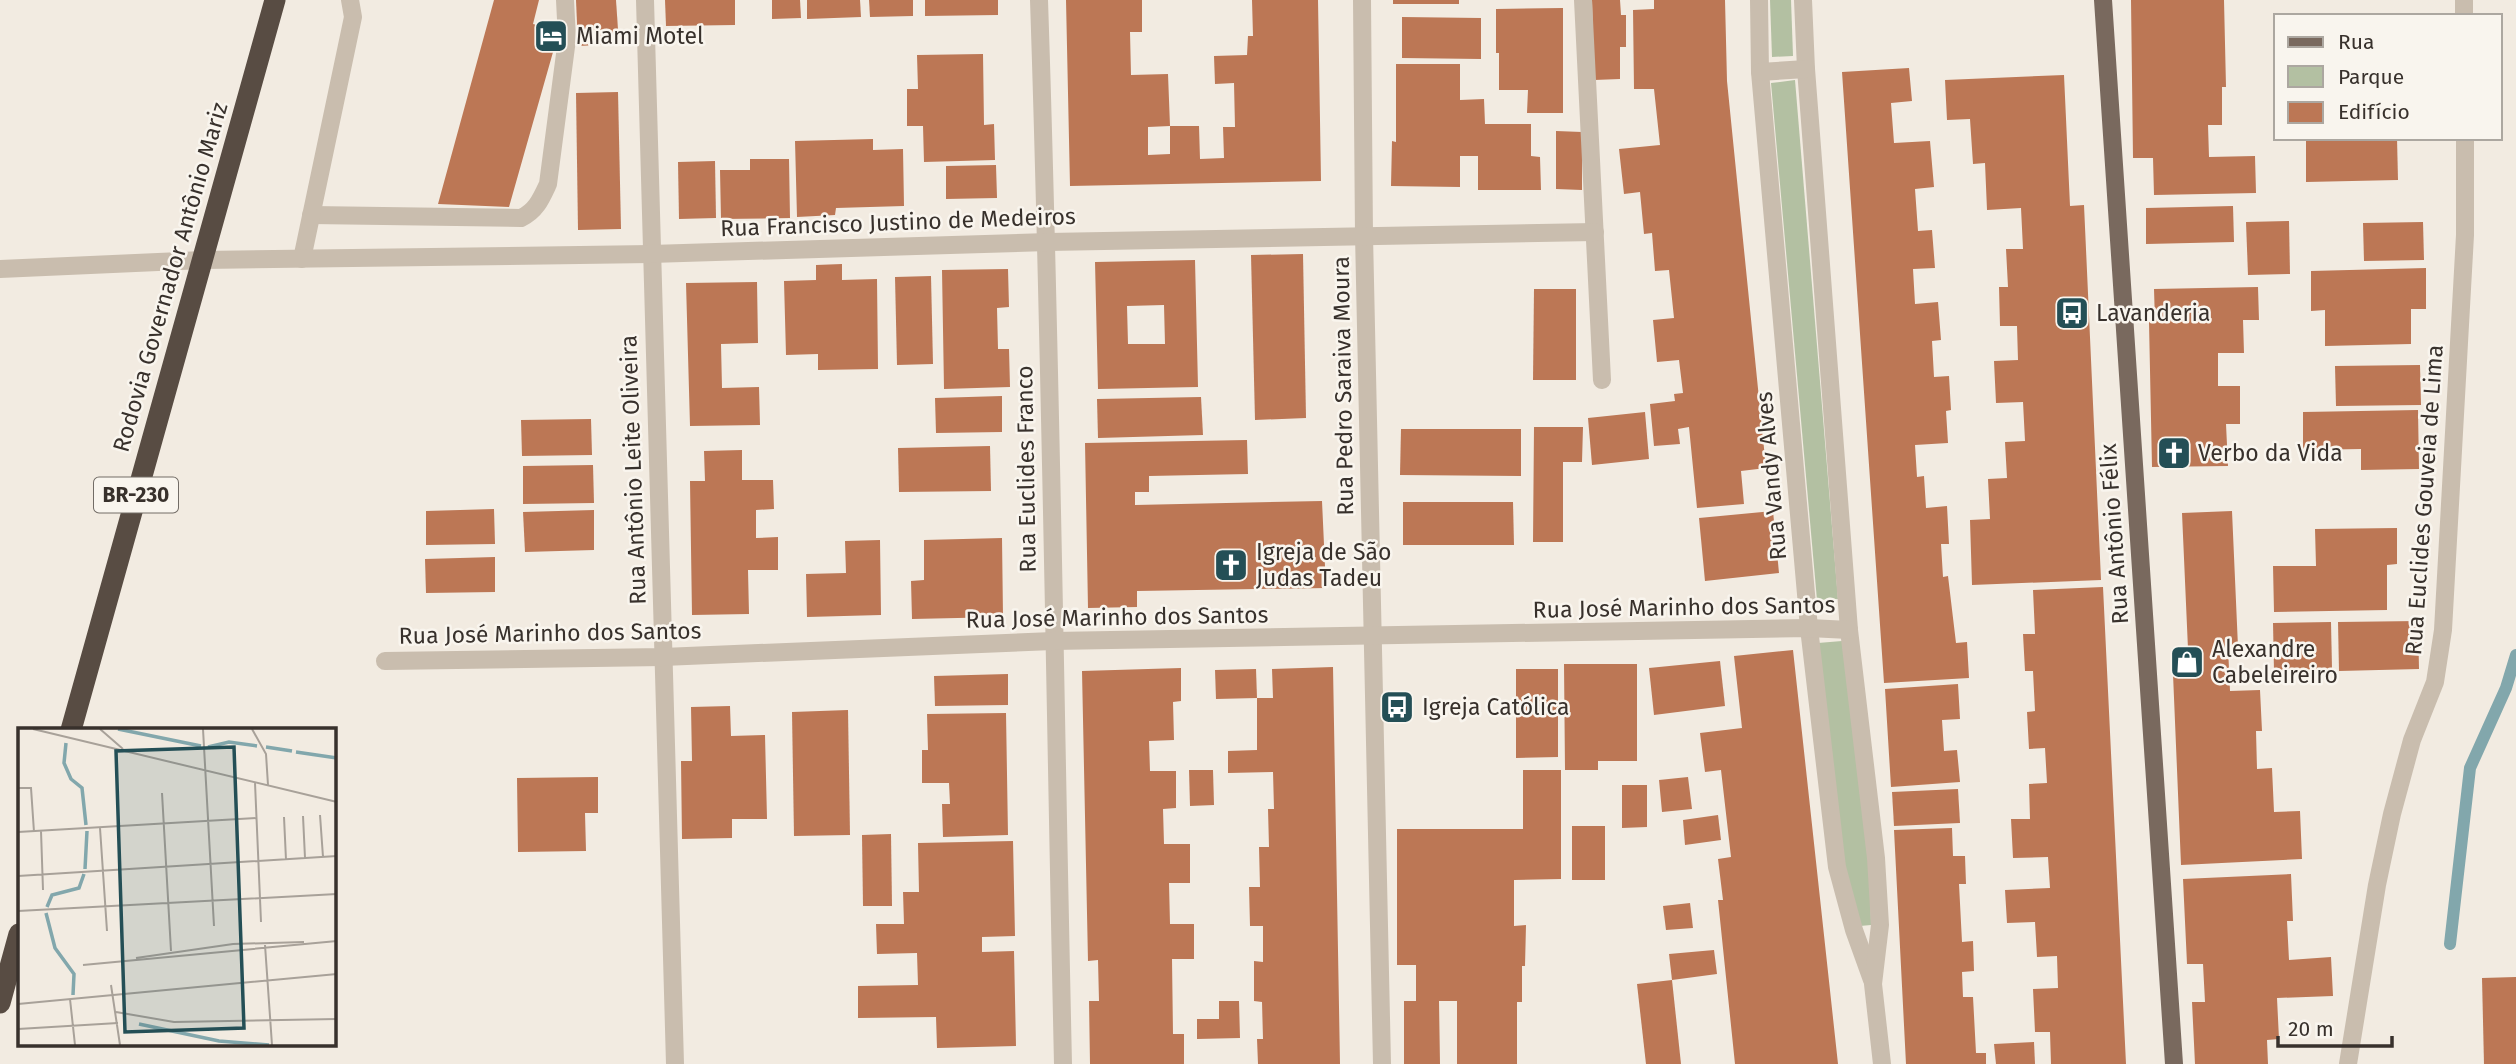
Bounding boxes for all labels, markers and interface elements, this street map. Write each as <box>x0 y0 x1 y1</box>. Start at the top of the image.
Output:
legend <box>2274 14 2502 140</box>
hotel icon: Miami Motel <box>532 17 570 55</box>
place label: Miami Motel <box>576 22 704 50</box>
text: Rua <box>2338 29 2374 55</box>
text: Parque <box>2338 64 2404 90</box>
street label: Rodovia Governador Antônio Mariz <box>107 99 233 455</box>
text: Edifício <box>2338 99 2410 125</box>
street label: Rua Francisco Justino de Medeiros <box>720 202 1076 242</box>
street label: Rua Pedro Saraiva Moura <box>1327 256 1359 516</box>
bus stop icon: Lavanderia <box>2053 294 2091 332</box>
place label: Lavanderia <box>2096 299 2211 327</box>
street label: Rua Antônio Leite Oliveira <box>614 335 652 605</box>
street label: Rua Euclides Gouveia de Lima <box>2399 344 2449 656</box>
street label: Rua Euclides Franco <box>1010 365 1042 573</box>
street label: Rua Vandy Alves <box>1750 391 1792 561</box>
church icon: Verbo da Vida <box>2155 434 2193 472</box>
place label: Verbo da Vida <box>2198 439 2343 467</box>
street label: Rua Antônio Félix <box>2094 442 2134 625</box>
road number: BR-230 <box>94 477 178 512</box>
place label: Igreja de São Judas Tadeu <box>1256 538 1391 592</box>
church icon: Igreja de São Judas Tadeu <box>1212 546 1250 584</box>
street label: Rua José Marinho dos Santos <box>1532 590 1836 624</box>
street label: Rua José Marinho dos Santos <box>965 600 1269 634</box>
street label: Rua José Marinho dos Santos <box>398 616 702 650</box>
place label: Alexandre Cabeleireiro <box>2212 635 2338 689</box>
shop icon: Alexandre Cabeleireiro <box>2168 643 2206 681</box>
bus stop icon: Igreja Católica <box>1378 688 1416 726</box>
place label: Igreja Católica <box>1422 693 1570 721</box>
inset map <box>18 728 336 1046</box>
scale bar <box>2278 1004 2392 1048</box>
text: 20 m <box>2288 1016 2334 1042</box>

